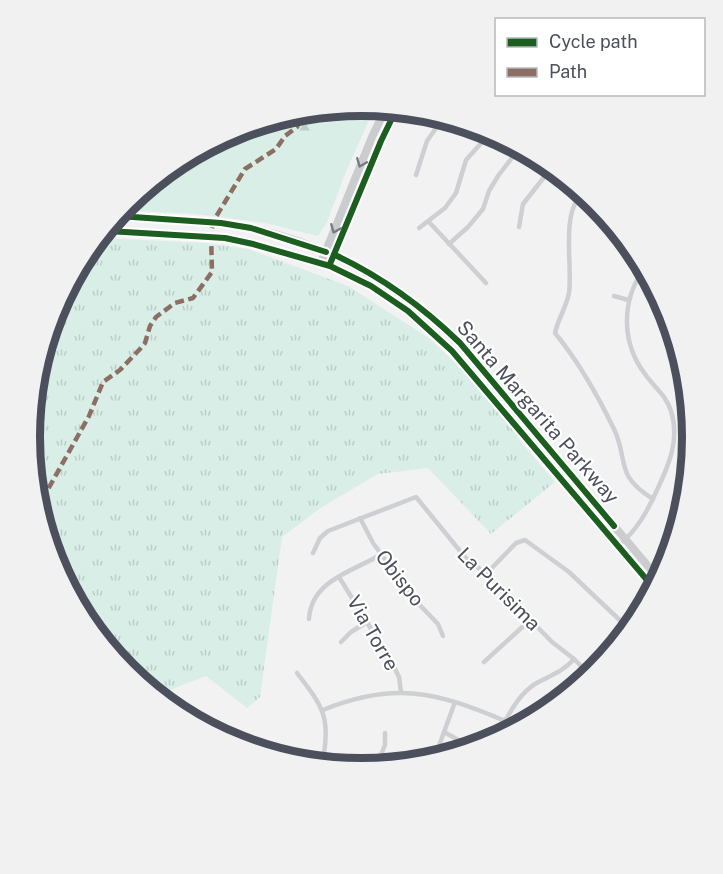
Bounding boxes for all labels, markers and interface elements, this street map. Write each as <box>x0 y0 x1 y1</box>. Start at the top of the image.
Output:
legend <box>495 18 705 96</box>
text: Cycle path <box>549 31 638 52</box>
text: Path <box>549 61 587 82</box>
one-way arrow <box>356 157 368 168</box>
one-way arrow <box>330 223 342 234</box>
street label: Santa Margarita Parkway <box>452 316 624 509</box>
street label: La Purisima <box>452 542 546 636</box>
street label: Obispo <box>371 545 429 611</box>
street label: Via Torre <box>342 591 404 675</box>

